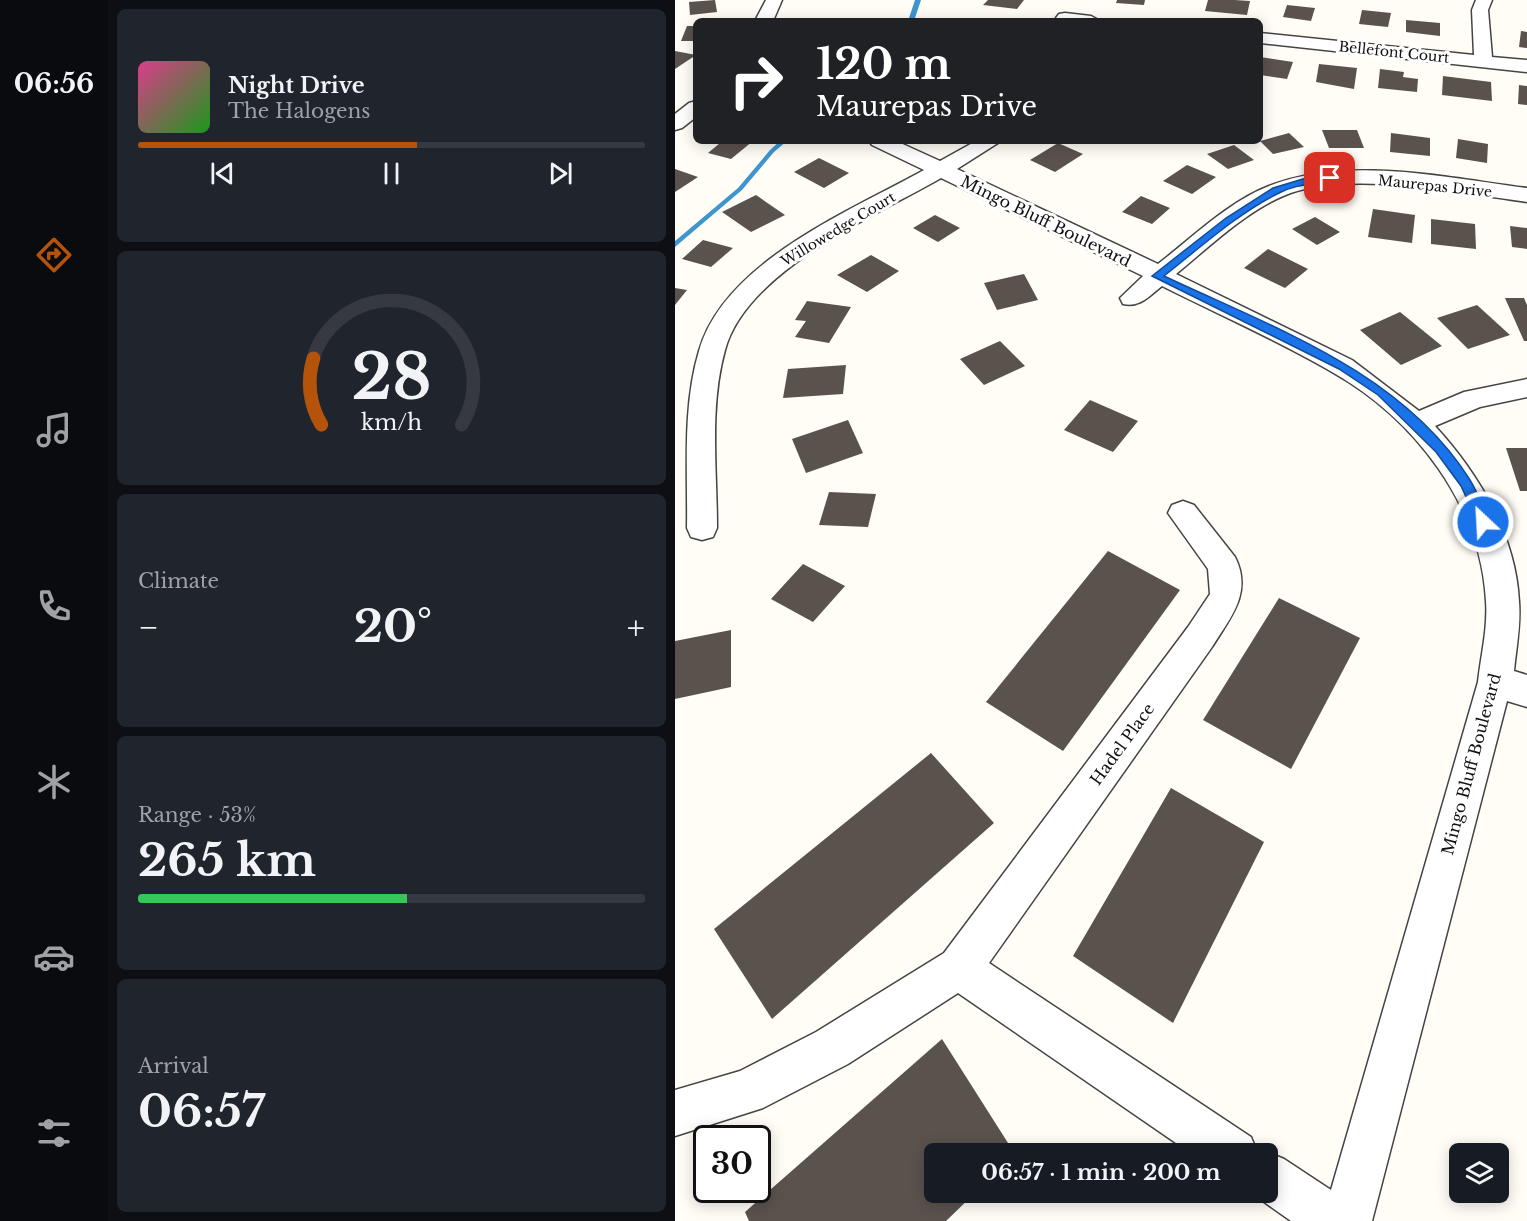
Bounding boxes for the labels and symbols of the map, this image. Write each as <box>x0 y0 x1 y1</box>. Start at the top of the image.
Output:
street label: Bellefont Court <box>1338 37 1451 67</box>
pin <box>1304 152 1355 203</box>
street label: Mingo Bluff Boulevard <box>957 171 1135 271</box>
street label: Maurepas Drive <box>1377 171 1493 201</box>
street label: Willowedge Court <box>777 187 899 271</box>
position arrow <box>1451 490 1515 554</box>
street label: Mingo Bluff Boulevard <box>1437 671 1505 857</box>
street label: Hadel Place <box>1086 699 1158 789</box>
speed limit sign: 30 <box>693 1125 771 1203</box>

